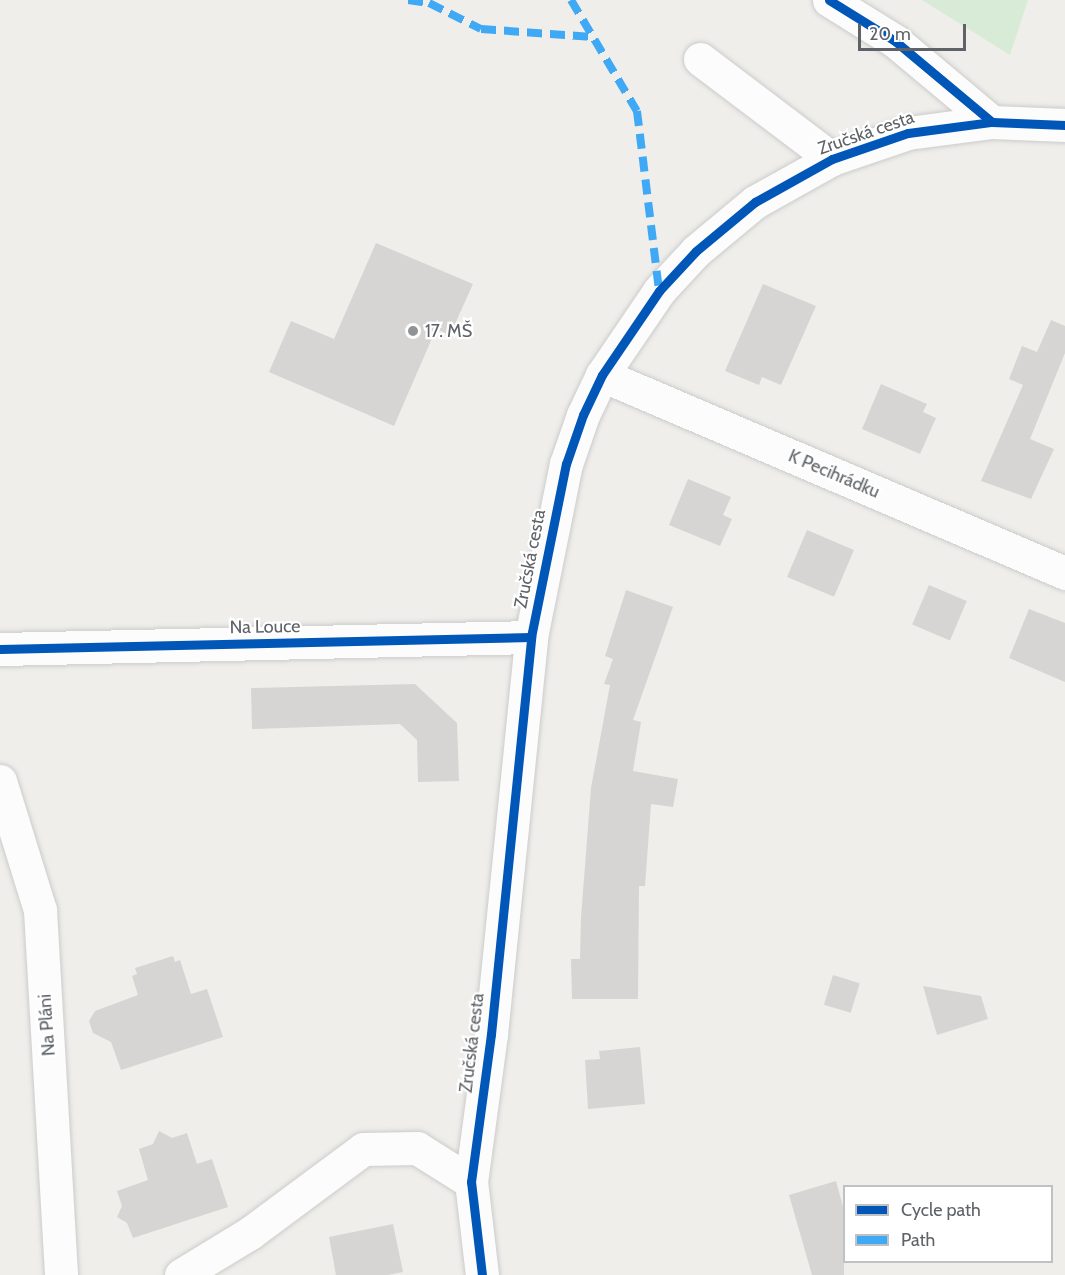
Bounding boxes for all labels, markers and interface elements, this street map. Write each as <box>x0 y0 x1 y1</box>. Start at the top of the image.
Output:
scale bar <box>861 12 969 50</box>
text: 20 m <box>869 23 911 45</box>
street label: Zručská cesta <box>815 106 917 160</box>
place label: 17. MŠ <box>425 320 472 342</box>
marker: 17. MŠ <box>406 324 420 338</box>
street label: K Pecihrádku <box>785 445 883 503</box>
street label: Zručská cesta <box>510 508 550 610</box>
street label: Na Louce <box>230 616 300 638</box>
street label: Zručská cesta <box>455 992 489 1094</box>
street label: Na Pláni <box>34 993 60 1057</box>
legend <box>843 1185 1053 1263</box>
text: Cycle path <box>901 1199 981 1221</box>
text: Path <box>901 1229 935 1251</box>

